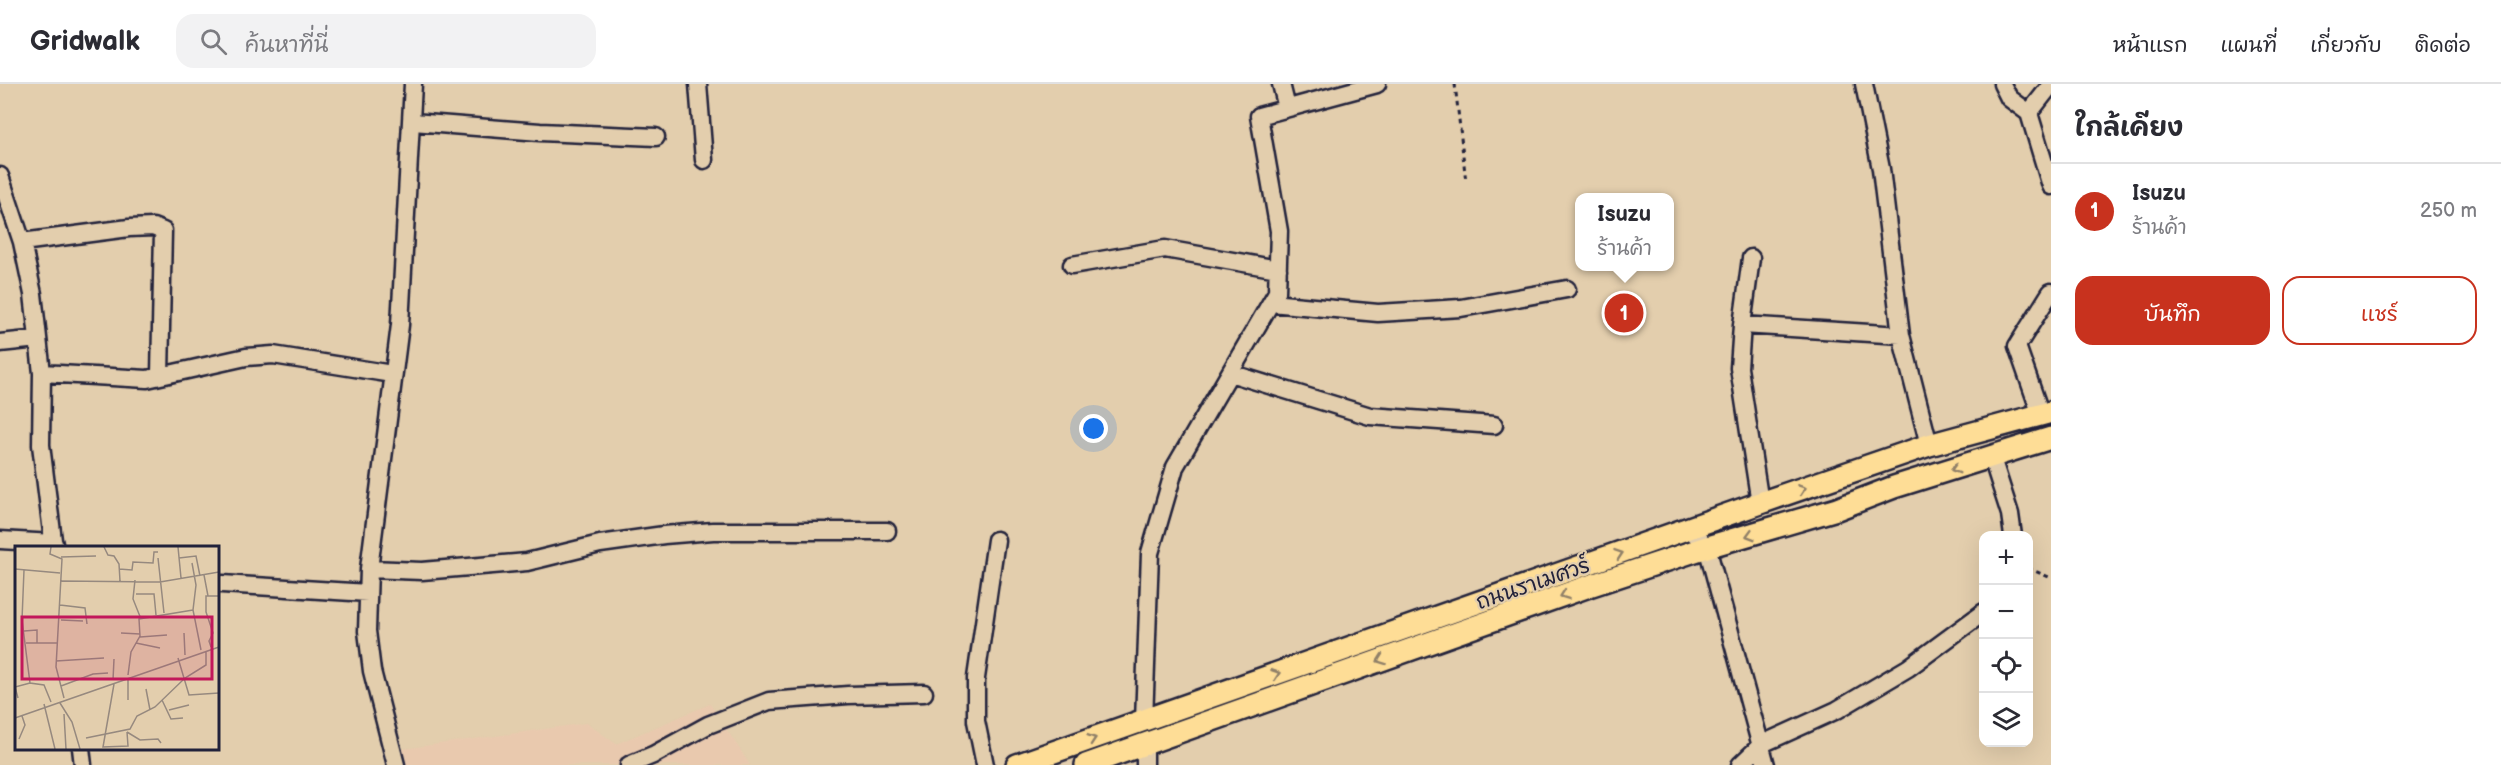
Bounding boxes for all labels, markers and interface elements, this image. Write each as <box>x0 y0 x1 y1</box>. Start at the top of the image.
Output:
search box <box>176 14 596 68</box>
text: Gridwalk <box>30 25 140 58</box>
icon: search <box>197 25 230 58</box>
text: ค้นหาที่นี่ <box>245 32 328 59</box>
text: หน้าแรก <box>2113 33 2188 58</box>
text: แผนที่ <box>2221 33 2277 58</box>
text: เกี่ยวกับ <box>2310 33 2382 58</box>
text: ติดต่อ <box>2415 33 2471 58</box>
text: ใกล้เคียง <box>2075 113 2183 144</box>
text: Isuzu <box>2132 180 2186 207</box>
popup <box>1575 193 1674 271</box>
text: 1 <box>2090 199 2099 223</box>
text: 250 m <box>2420 199 2477 223</box>
text: Isuzu <box>1597 201 1651 228</box>
text: ร้านค้า <box>2132 216 2187 240</box>
text: ร้านค้า <box>1597 237 1652 261</box>
button: บันทึก <box>2075 276 2270 345</box>
button: แชร์ <box>2282 276 2477 345</box>
pin: 1 <box>1604 290 1644 336</box>
your location <box>1079 414 1108 443</box>
one-way arrow <box>1950 461 1960 474</box>
one-way arrow <box>1796 483 1807 496</box>
one-way arrow <box>1745 528 1756 540</box>
map controls <box>1979 531 2033 747</box>
button: + <box>1979 531 2033 585</box>
inset map <box>15 546 219 750</box>
one-way arrow <box>1613 549 1624 562</box>
street label: ถนนราเมศวร์ <box>1472 552 1593 615</box>
button: − <box>1979 585 2033 639</box>
one-way arrow <box>1559 587 1570 600</box>
button: locate <box>1979 639 2033 693</box>
one-way arrow <box>1376 653 1387 666</box>
one-way arrow <box>1270 669 1281 682</box>
button: layers <box>1979 693 2033 747</box>
one-way arrow <box>1086 733 1097 746</box>

